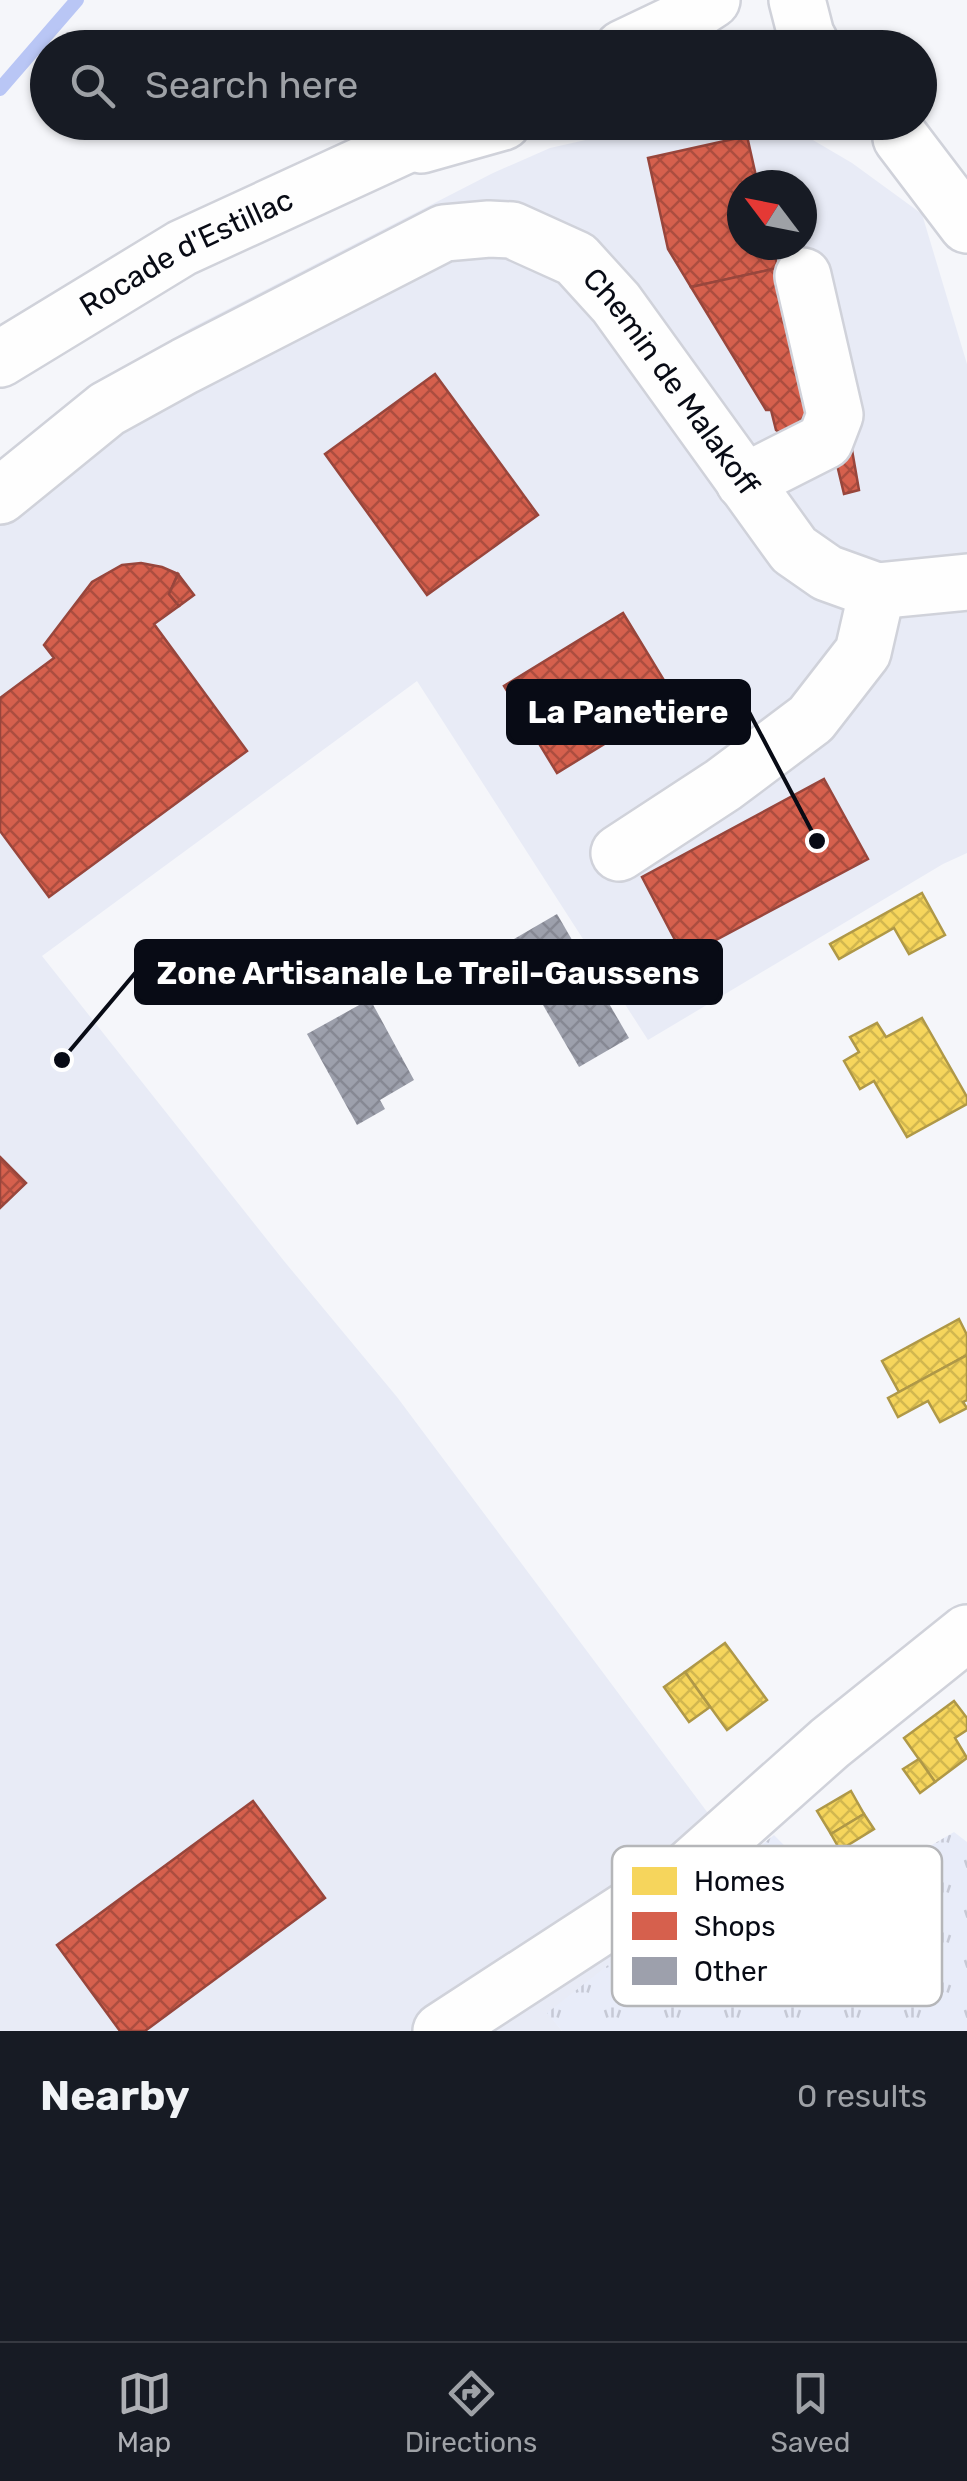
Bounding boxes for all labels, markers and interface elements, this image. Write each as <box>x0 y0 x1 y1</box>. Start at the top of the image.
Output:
search box <box>30 30 937 140</box>
icon: search <box>65 58 120 113</box>
text: Search here <box>145 62 358 108</box>
north arrow <box>727 170 817 260</box>
street label: Rocade d'Estillac <box>73 181 299 324</box>
street label: Chemin de Malakoff <box>575 261 767 502</box>
callout: La Panetiere <box>508 681 749 743</box>
text: La Panetiere <box>528 693 728 731</box>
callout: Zone Artisanale Le Treil-Gaussens <box>136 941 721 1003</box>
text: Zone Artisanale Le Treil-Gaussens <box>157 954 699 992</box>
legend <box>612 1846 942 2006</box>
text: Homes <box>694 1865 785 1898</box>
text: Shops <box>694 1910 776 1943</box>
text: Other <box>694 1955 768 1988</box>
text: Nearby <box>40 2071 190 2121</box>
text: 0 results <box>797 2077 927 2115</box>
tab: Map <box>117 2366 172 2459</box>
tab: Directions <box>405 2366 537 2459</box>
tab: Saved <box>770 2366 850 2459</box>

